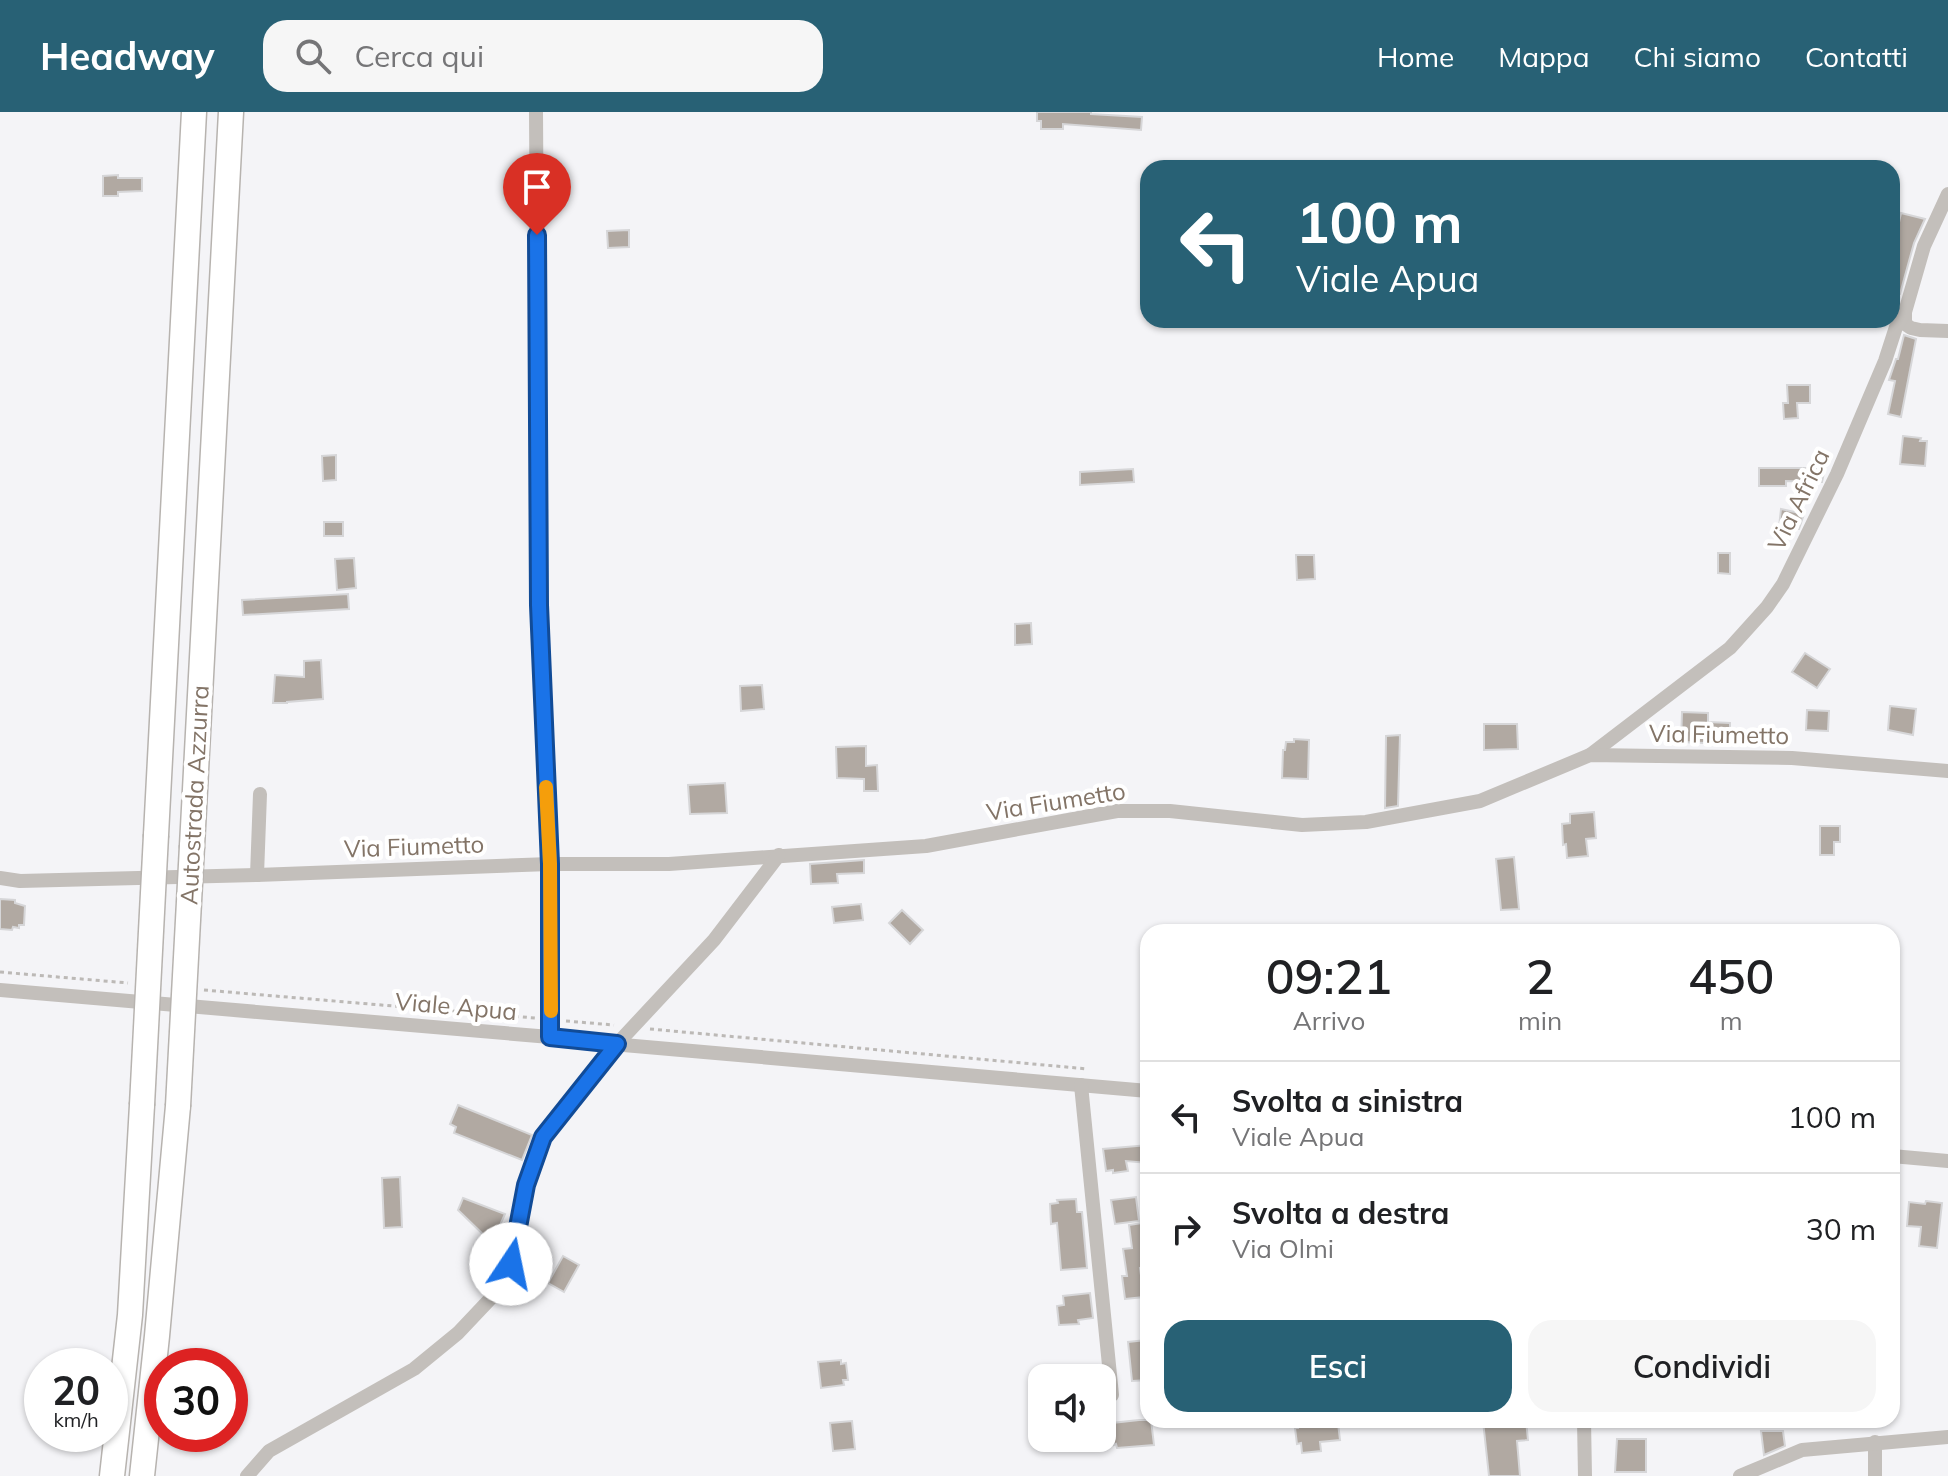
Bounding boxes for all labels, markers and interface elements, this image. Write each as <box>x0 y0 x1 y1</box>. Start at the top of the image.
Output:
search box <box>263 20 823 92</box>
text: Headway <box>40 32 215 80</box>
icon: search <box>291 34 335 78</box>
text: Cerca qui <box>355 37 484 75</box>
text: Home <box>1377 39 1454 74</box>
text: Mappa <box>1498 39 1589 74</box>
text: Chi siamo <box>1633 39 1761 74</box>
text: Contatti <box>1805 39 1908 74</box>
pin <box>503 153 571 235</box>
icon: arrive <box>515 165 559 209</box>
text: 100 m <box>1296 187 1463 257</box>
icon: left <box>1164 192 1268 296</box>
text: Viale Apua <box>1296 256 1479 301</box>
street label: Via Africa <box>1761 444 1836 555</box>
street label: Autostrada Azzurra <box>173 684 215 905</box>
street label: Via Fiumetto <box>1649 718 1789 750</box>
street label: Via Fiumetto <box>984 775 1128 827</box>
street label: Via Fiumetto <box>343 829 485 863</box>
text: 09:21 <box>1266 946 1392 1006</box>
text: 2 <box>1526 946 1554 1006</box>
text: 450 <box>1688 946 1774 1006</box>
street label: Viale Apua <box>394 986 518 1026</box>
text: Arrivo <box>1293 1004 1365 1037</box>
text: min <box>1518 1004 1562 1037</box>
text: m <box>1720 1004 1743 1037</box>
text: Svolta a sinistra <box>1232 1082 1463 1120</box>
icon: left <box>1164 1095 1208 1139</box>
text: 100 m <box>1788 1098 1876 1136</box>
text: Viale Apua <box>1232 1120 1364 1153</box>
text: Svolta a destra <box>1232 1194 1449 1232</box>
icon: right <box>1164 1207 1208 1251</box>
text: 30 m <box>1806 1210 1876 1248</box>
position arrow <box>469 1222 553 1306</box>
text: Via Olmi <box>1232 1232 1334 1265</box>
button: Esci <box>1164 1320 1512 1412</box>
button: Condividi <box>1528 1320 1876 1412</box>
speed limit sign: 30 <box>144 1348 248 1452</box>
map controls <box>1028 1364 1116 1452</box>
button: sound <box>1028 1364 1116 1452</box>
text: 20 <box>52 1365 100 1415</box>
text: km/h <box>53 1407 99 1432</box>

